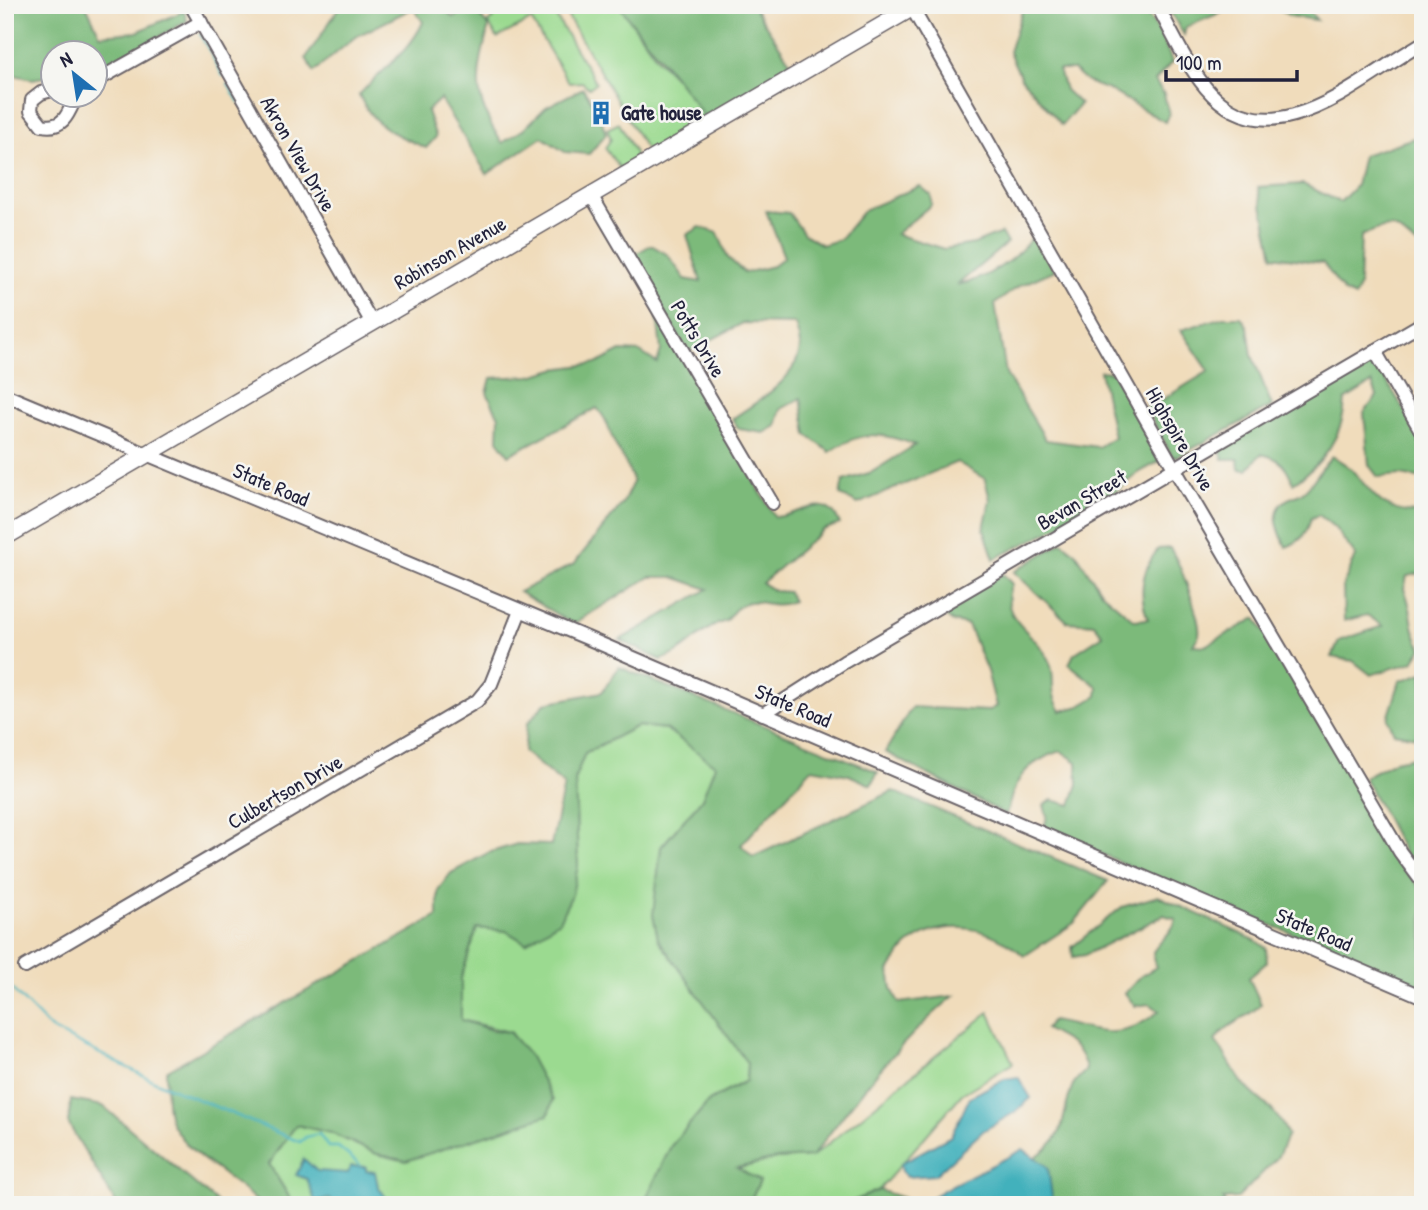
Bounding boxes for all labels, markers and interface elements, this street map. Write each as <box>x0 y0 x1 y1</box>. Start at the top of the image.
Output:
north arrow <box>38 38 108 108</box>
scale bar <box>1166 38 1297 82</box>
text: N <box>55 45 76 73</box>
text: 100 m <box>1176 48 1222 77</box>
street label: Akron View Drive <box>254 91 343 217</box>
place label: Gate house <box>621 98 702 127</box>
building icon: Gate house <box>587 99 615 127</box>
street label: Robinson Avenue <box>388 209 511 296</box>
street label: Potts Drive <box>664 295 733 383</box>
street label: Highspire Drive <box>1139 382 1222 496</box>
street label: State Road <box>229 456 314 514</box>
street label: Bevan Street <box>1032 462 1132 537</box>
street label: State Road <box>751 677 836 735</box>
street label: Culbertson Drive <box>222 747 348 836</box>
street label: State Road <box>1272 901 1357 959</box>

